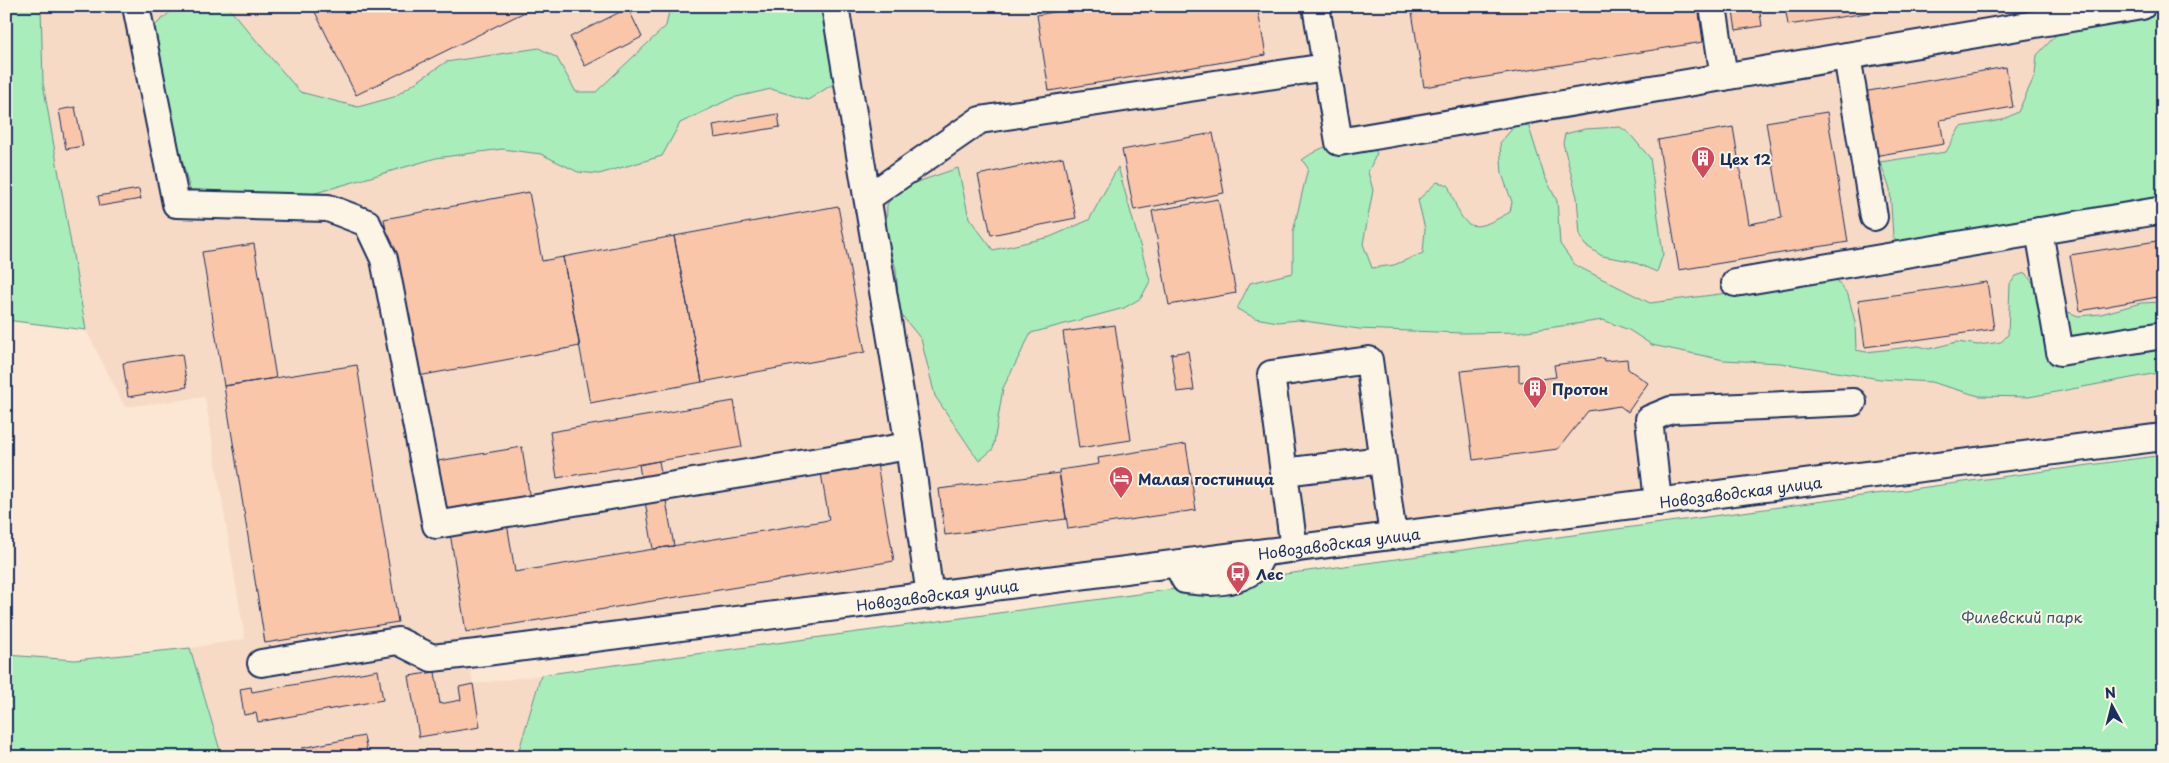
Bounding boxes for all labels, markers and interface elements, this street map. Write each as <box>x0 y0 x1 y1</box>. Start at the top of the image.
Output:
building icon: Цех 12 <box>1690 145 1716 179</box>
place label: Цех 12 <box>1720 147 1772 170</box>
building icon: Протон <box>1522 375 1548 409</box>
place label: Протон <box>1552 377 1609 400</box>
hotel icon: Малая гостиница <box>1108 465 1134 499</box>
place label: Малая гостиница <box>1138 467 1275 490</box>
street label: Новозаводская улица <box>1658 469 1824 513</box>
street label: Новозаводская улица <box>1256 521 1422 564</box>
bus stop icon: Лес <box>1225 560 1251 594</box>
place label: Лес <box>1256 562 1283 585</box>
street label: Новозаводская улица <box>855 572 1020 616</box>
park label: Филевский парк <box>1962 605 2082 628</box>
north arrow <box>2086 680 2136 730</box>
text: N <box>2104 682 2117 704</box>

